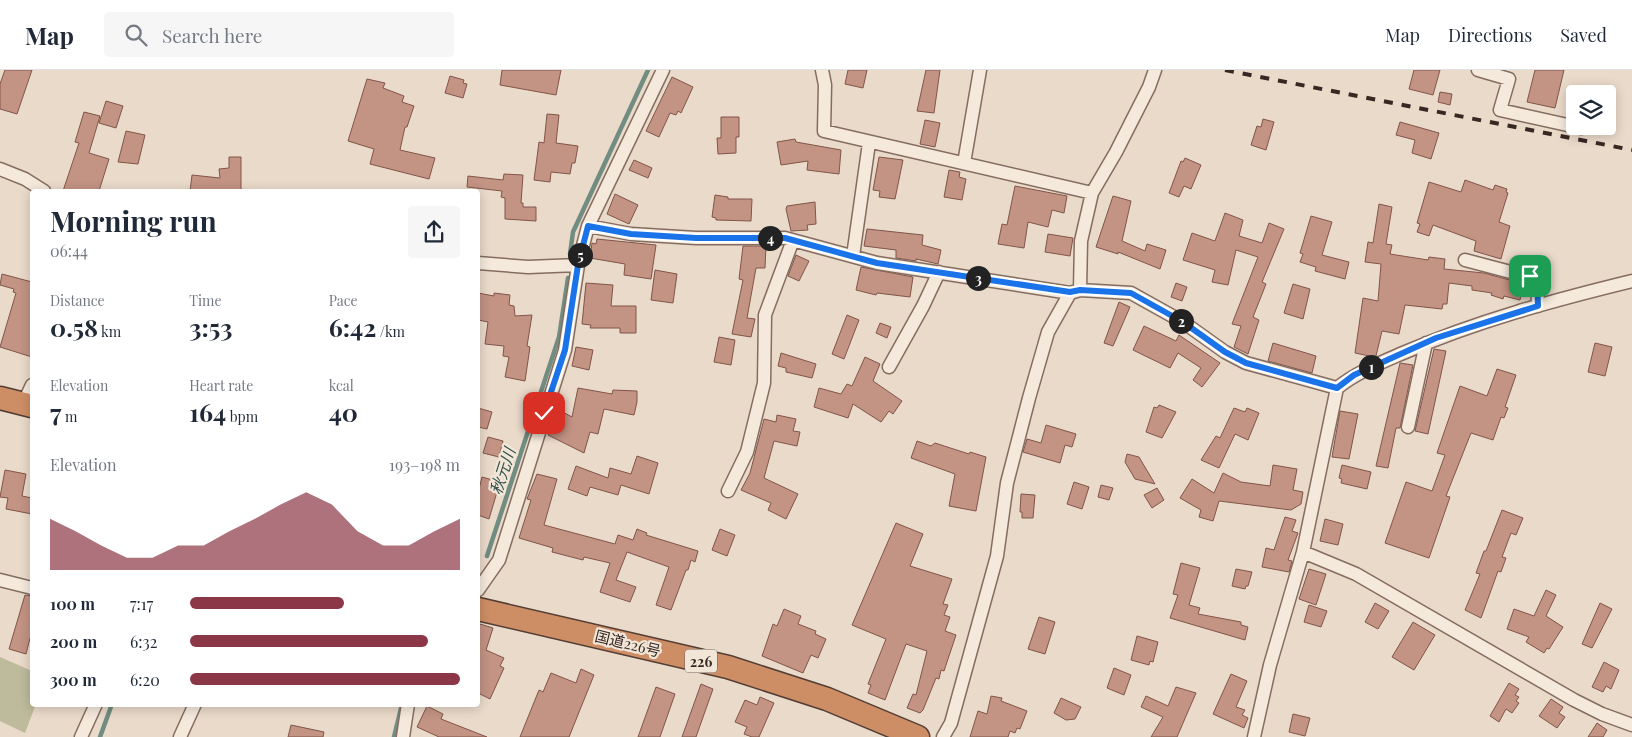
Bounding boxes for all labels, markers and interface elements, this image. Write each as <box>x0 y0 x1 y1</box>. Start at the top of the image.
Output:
search box <box>104 12 454 57</box>
text: Map <box>25 19 74 51</box>
icon: search <box>122 21 150 49</box>
text: Search here <box>162 22 262 48</box>
text: Map <box>1385 23 1420 47</box>
text: Directions <box>1448 23 1532 47</box>
text: Saved <box>1560 23 1607 47</box>
map controls <box>1566 85 1616 135</box>
button: layers <box>1566 85 1616 135</box>
text: Morning run <box>50 202 217 239</box>
button: share <box>408 206 460 258</box>
pin: 4 <box>758 226 782 250</box>
text: 4 <box>767 229 774 248</box>
text: 06:44 <box>50 240 88 261</box>
pin: 5 <box>568 242 592 268</box>
text: 5 <box>577 246 584 265</box>
pin <box>1509 255 1551 297</box>
icon: arrive <box>1516 262 1544 290</box>
pin: 3 <box>966 266 990 290</box>
text: 3 <box>975 269 982 288</box>
text: Distance <box>50 291 105 310</box>
text: Time <box>189 291 222 310</box>
text: Pace <box>329 291 358 310</box>
pin: 2 <box>1168 308 1194 334</box>
text: 0.58 <box>50 310 98 343</box>
text: 3:53 <box>189 310 232 343</box>
text: 6:42 <box>329 310 376 343</box>
text: 2 <box>1178 312 1185 331</box>
text: km <box>98 322 121 341</box>
text: /km <box>376 322 405 341</box>
pin: 1 <box>1358 354 1384 380</box>
text: 1 <box>1369 358 1374 377</box>
text: Elevation <box>50 376 108 395</box>
text: Heart rate <box>189 376 253 395</box>
text: kcal <box>329 376 354 395</box>
pin <box>523 392 565 434</box>
text: 7 <box>50 395 61 428</box>
text: 164 <box>189 395 226 428</box>
text: 40 <box>329 395 358 428</box>
icon: check <box>530 399 558 427</box>
text: m <box>61 407 77 426</box>
text: bpm <box>226 407 258 426</box>
water label: 秋元川 <box>485 443 520 497</box>
text: Elevation <box>50 454 117 475</box>
text: 193–198 m <box>389 454 460 475</box>
text: 100 m <box>50 593 95 614</box>
text: 7:17 <box>130 593 153 614</box>
street label: 国道226号 <box>593 625 663 661</box>
text: 200 m <box>50 631 97 652</box>
text: 6:32 <box>130 631 157 652</box>
road number: 226 <box>685 650 717 672</box>
text: 300 m <box>50 669 97 690</box>
text: 6:20 <box>130 669 160 690</box>

